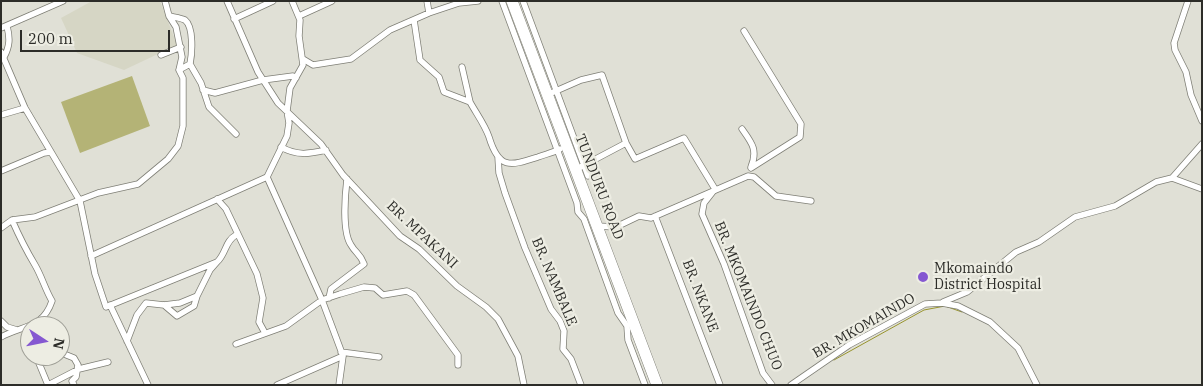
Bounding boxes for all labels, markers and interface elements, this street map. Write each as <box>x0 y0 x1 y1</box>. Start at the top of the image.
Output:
scale bar <box>22 20 172 52</box>
text: 200 m <box>28 29 73 48</box>
street label: TUNDURU ROAD <box>571 132 627 242</box>
street label: BR. MPAKANI <box>383 198 461 272</box>
street label: BR. MKOMAINDO CHUO <box>710 219 786 373</box>
street label: BR. NAMBALE <box>528 235 580 329</box>
street label: BR. NKANE <box>678 257 722 335</box>
place label: Mkomaindo District Hospital <box>934 261 1042 294</box>
marker: Mkomaindo District Hospital <box>916 270 930 284</box>
street label: BR. MKOMAINDO <box>810 290 918 362</box>
north arrow <box>20 316 70 366</box>
text: N <box>49 337 69 351</box>

